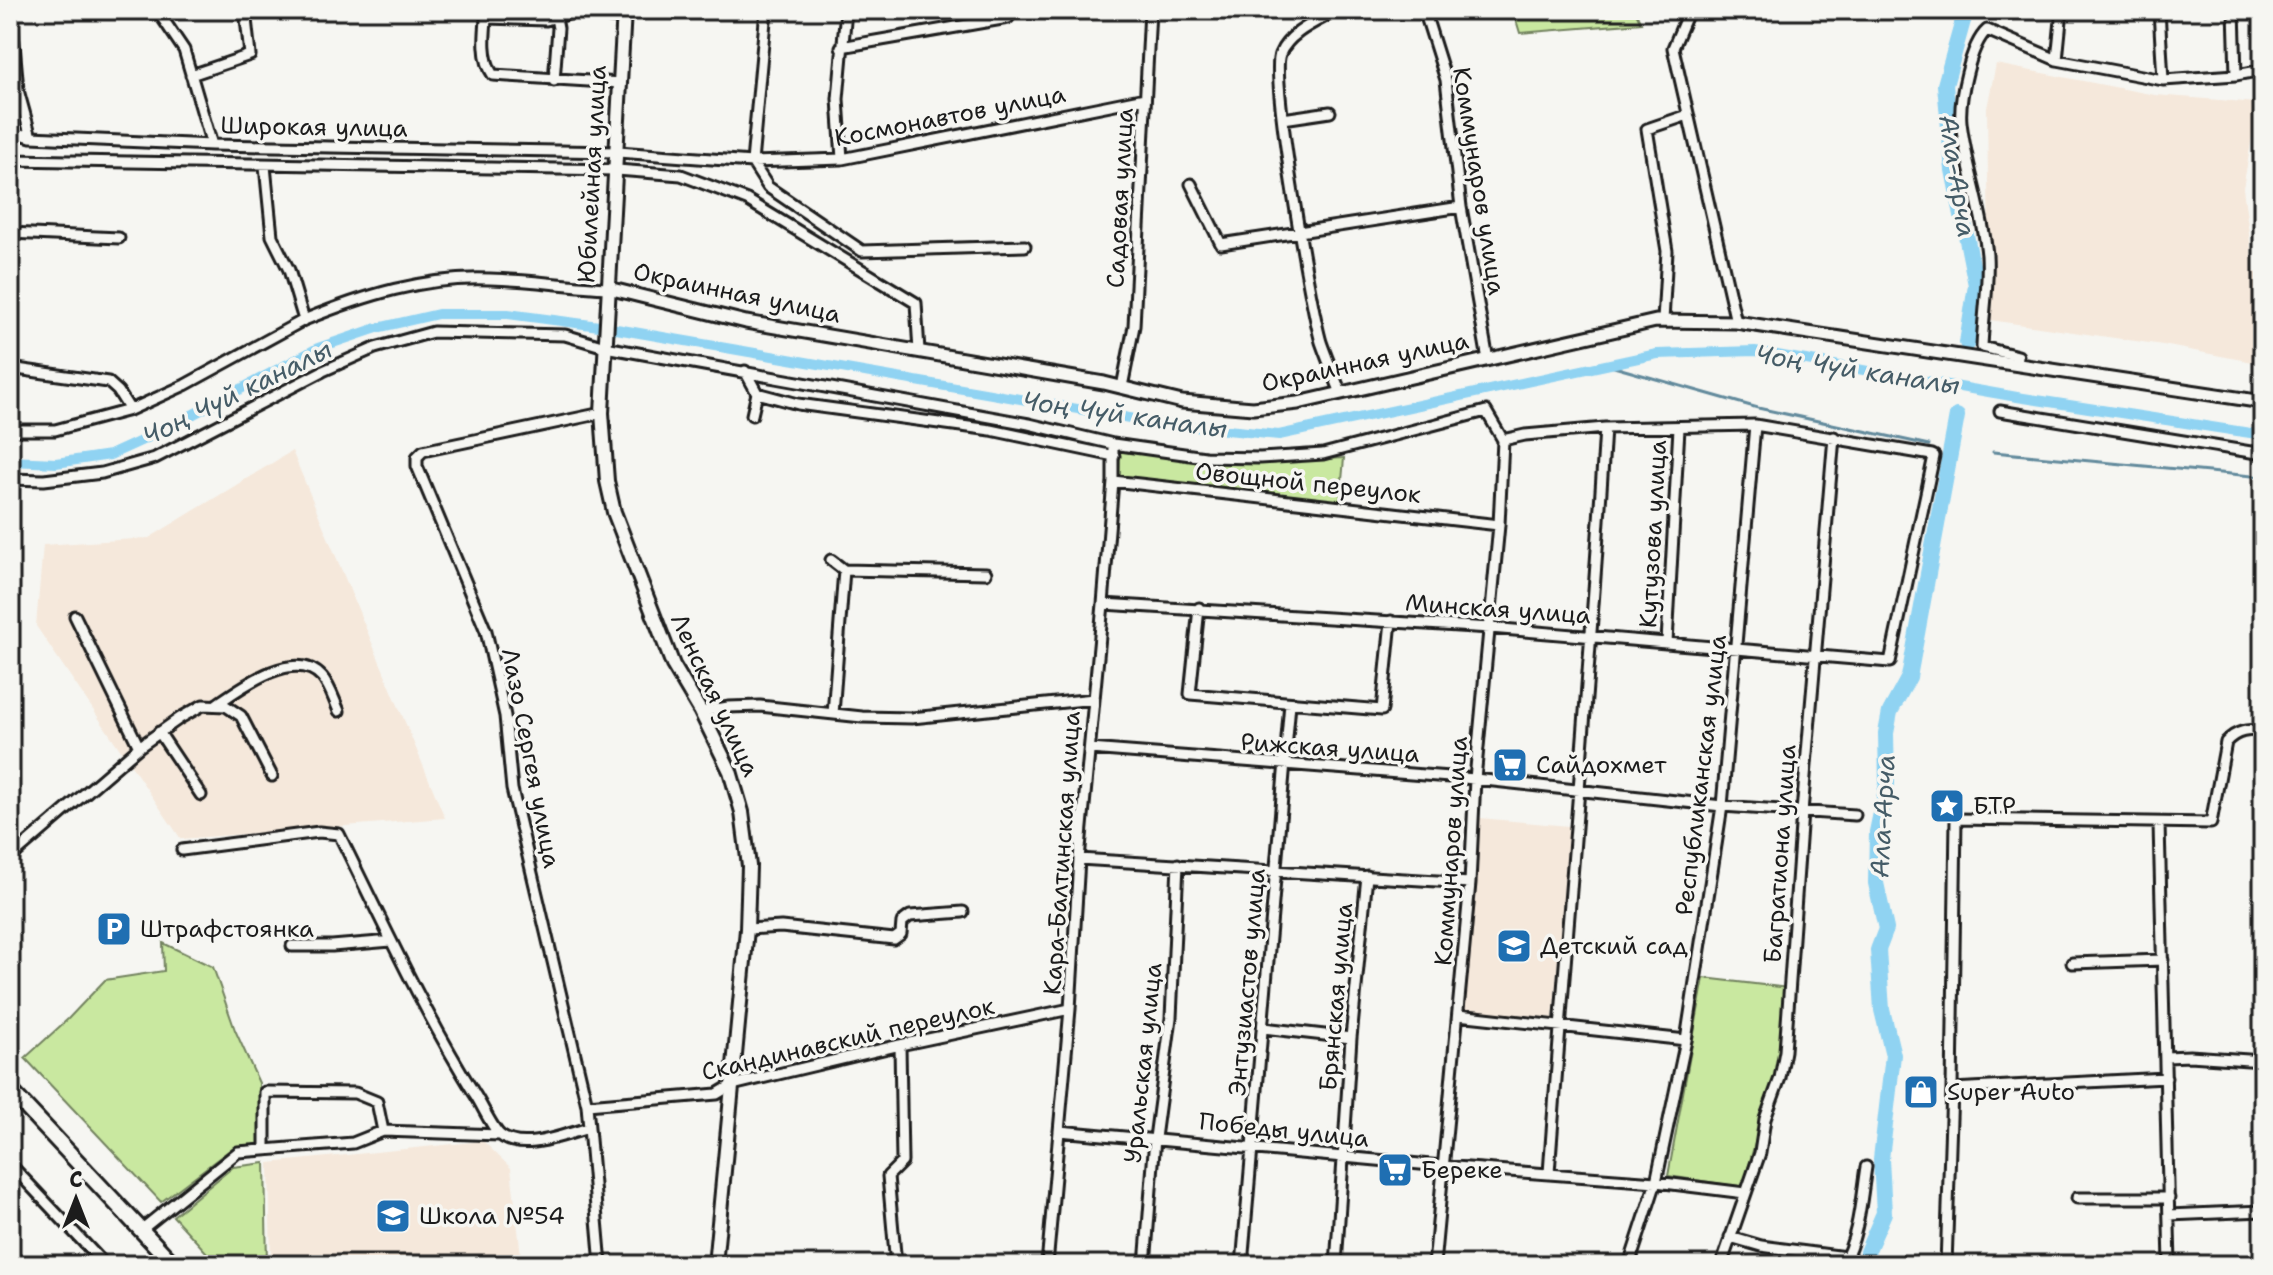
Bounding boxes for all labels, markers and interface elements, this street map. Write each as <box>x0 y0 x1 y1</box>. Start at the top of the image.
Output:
street label: Юбилейная улица <box>570 64 614 284</box>
street label: Коммунаров улица <box>1445 65 1513 297</box>
street label: Космонавтов улица <box>832 78 1068 154</box>
street label: Садовая улица <box>1099 107 1141 289</box>
street label: Широкая улица <box>220 109 408 145</box>
water label: Ала-Арча <box>1931 112 1985 240</box>
street label: Окраинная улица <box>630 255 844 331</box>
street label: Окраинная улица <box>1258 324 1472 400</box>
water label: Чоң Чүй каналы <box>136 331 338 453</box>
water label: Чоң Чүй каналы <box>1753 336 1963 402</box>
water label: Чоң Чүй каналы <box>1020 382 1230 446</box>
street label: Кутузова улица <box>1632 439 1674 629</box>
street label: Овощной переулок <box>1194 455 1423 511</box>
street label: Минская улица <box>1404 587 1592 631</box>
street label: Ленская улица <box>663 608 767 782</box>
street label: Республиканская улица <box>1668 633 1734 917</box>
street label: Лазо Сергея улица <box>494 645 568 871</box>
street label: Кара-Балтинская улица <box>1036 710 1088 996</box>
street label: Рижская улица <box>1239 726 1421 770</box>
street label: Коммунаров улица <box>1427 735 1475 967</box>
street label: Багратиона улица <box>1756 743 1804 964</box>
supermarket icon: Сайдохмет <box>1491 746 1529 784</box>
place label: Сайдохмет <box>1536 749 1667 781</box>
water label: Ала-Арча <box>1861 753 1903 879</box>
place icon: БТР <box>1928 787 1966 825</box>
place label: БТР <box>1973 790 2016 822</box>
street label: Энтузиастов улица <box>1221 867 1273 1097</box>
street label: Брянская улица <box>1312 901 1360 1093</box>
parking icon: Штрафстоянка <box>95 910 133 948</box>
place label: Штрафстоянка <box>140 913 314 945</box>
school or university icon: Детский сад <box>1495 927 1533 965</box>
place label: Детский сад <box>1540 930 1688 962</box>
street label: Уральская улица <box>1117 961 1169 1165</box>
street label: Скандинавский переулок <box>698 990 998 1088</box>
shop icon: Super Auto <box>1902 1073 1940 1111</box>
place label: Super Auto <box>1947 1076 2075 1108</box>
street label: Победы улица <box>1197 1105 1371 1155</box>
supermarket icon: Береке <box>1376 1151 1414 1189</box>
place label: Береке <box>1421 1154 1503 1186</box>
north arrow <box>36 1159 116 1239</box>
text: С <box>69 1165 83 1194</box>
school or university icon: Школа №54 <box>374 1197 412 1235</box>
place label: Школа №54 <box>419 1200 565 1232</box>

